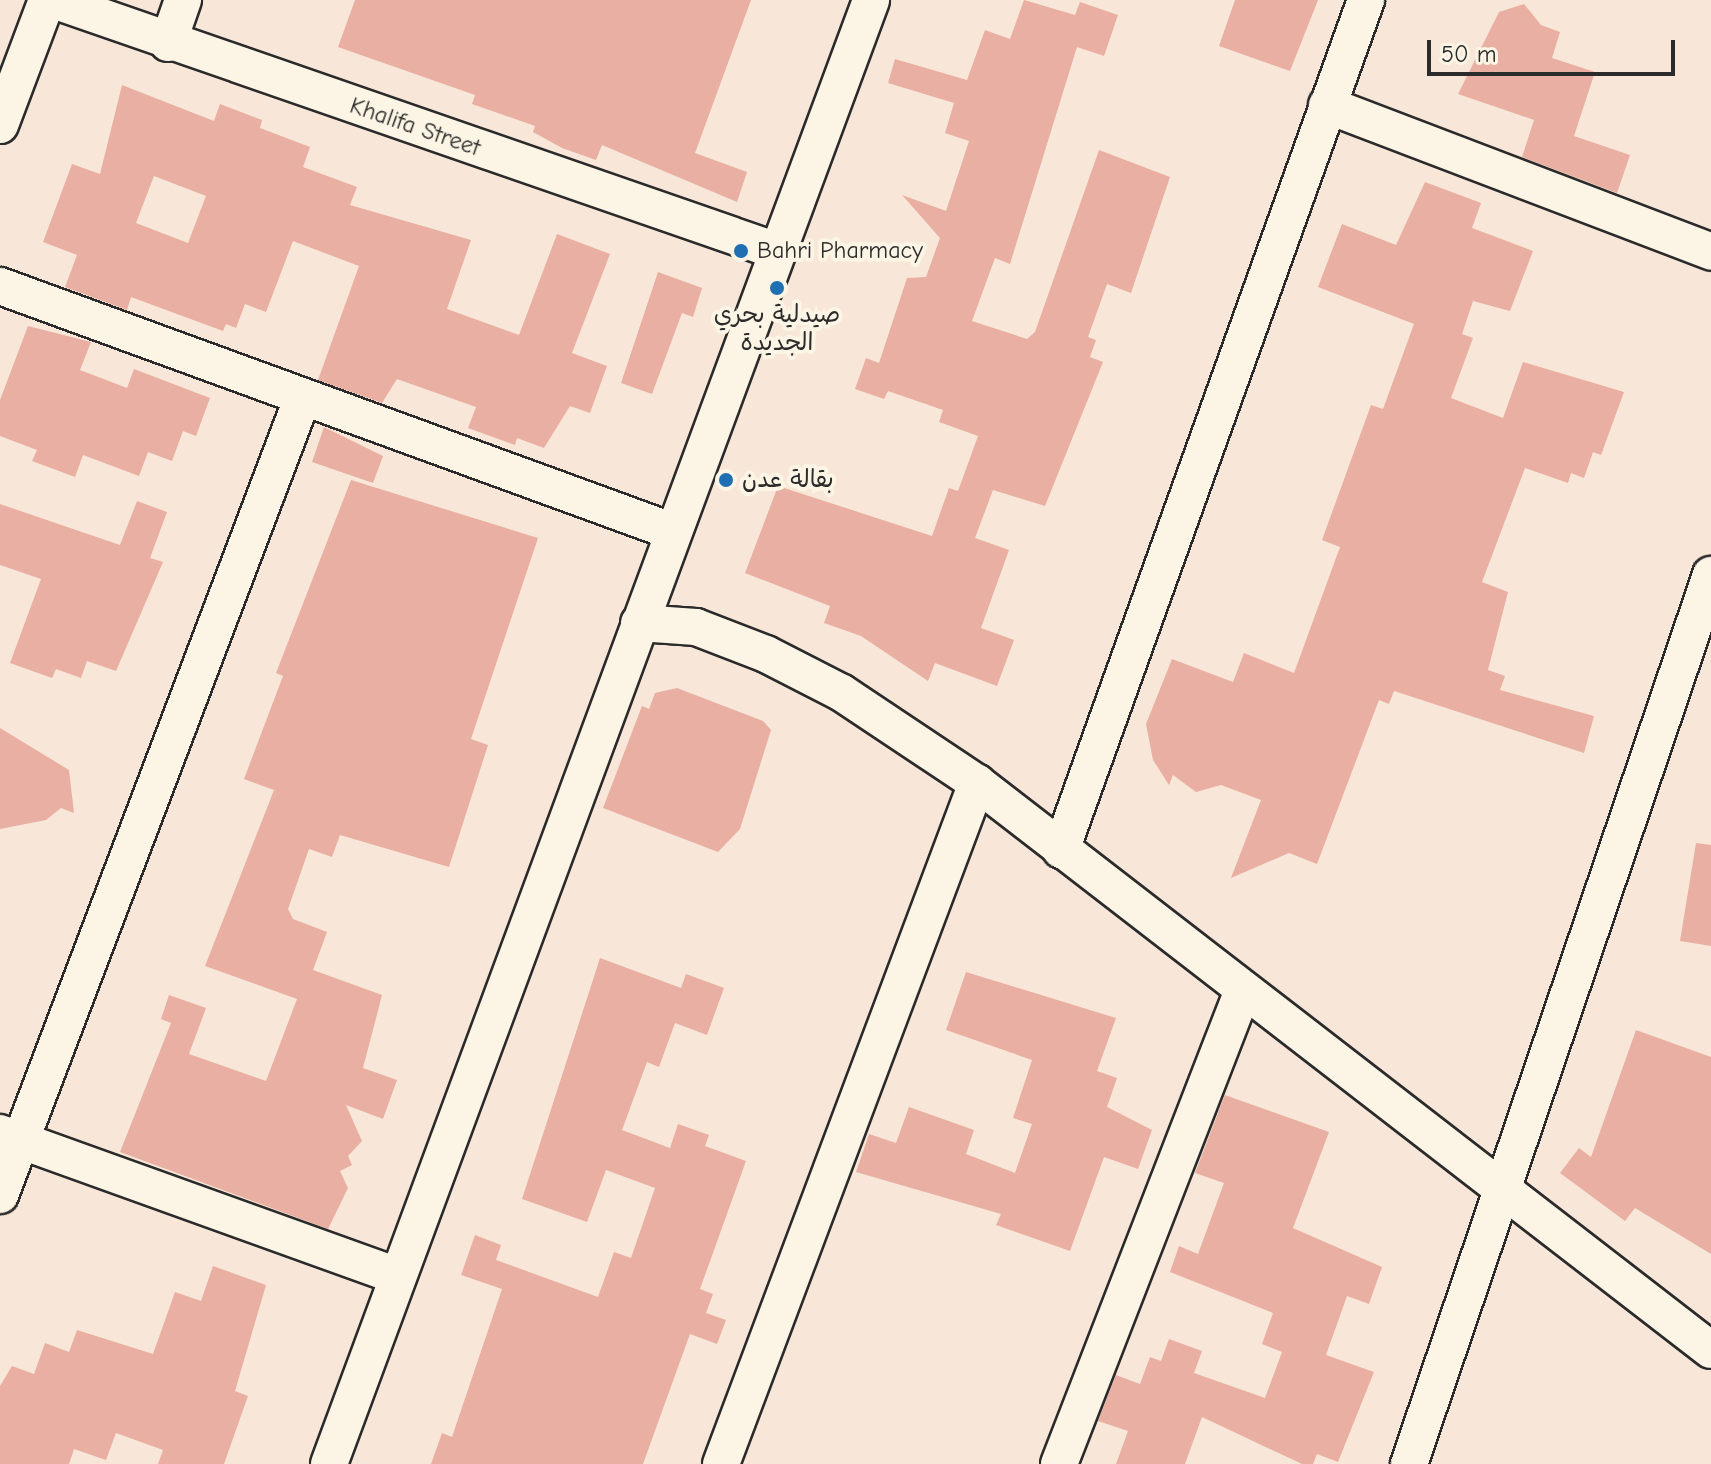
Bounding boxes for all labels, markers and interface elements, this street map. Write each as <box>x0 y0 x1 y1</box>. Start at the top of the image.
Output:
scale bar <box>1431 24 1679 74</box>
text: 50 m <box>1441 40 1497 68</box>
street label: Khalifa Street <box>346 91 484 163</box>
place label: Bahri Pharmacy <box>757 237 923 265</box>
marker: Bahri Pharmacy <box>732 242 750 260</box>
marker: صيدلية بحري الجديدة <box>768 279 786 297</box>
place label: صيدلية بحري الجديدة <box>714 301 840 357</box>
place label: بقالة عدن <box>742 466 834 494</box>
marker: بقالة عدن <box>717 471 735 489</box>

